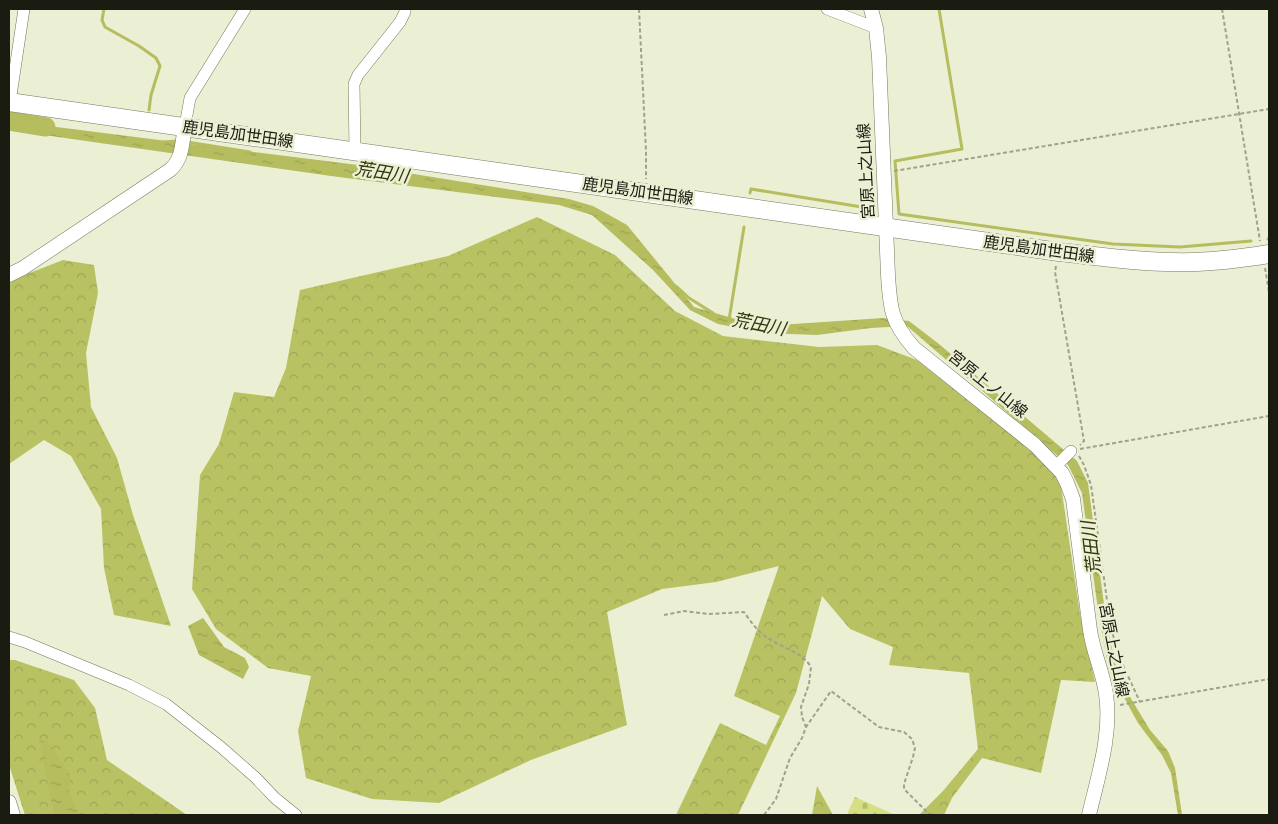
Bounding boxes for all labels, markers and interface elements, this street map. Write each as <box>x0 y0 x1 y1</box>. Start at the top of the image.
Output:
street label: 鹿児島加世田線 <box>181 116 295 152</box>
street label: 宮原上之山線 <box>853 123 879 219</box>
water label: 荒田川 <box>354 156 412 188</box>
street label: 鹿児島加世田線 <box>581 173 695 209</box>
street label: 鹿児島加世田線 <box>982 231 1096 267</box>
water label: 荒田川 <box>730 308 790 341</box>
street label: 宮原上ノ山線 <box>944 346 1032 422</box>
water label: 荒田川 <box>1076 518 1106 576</box>
street label: 宮原上之山線 <box>1095 601 1133 699</box>

